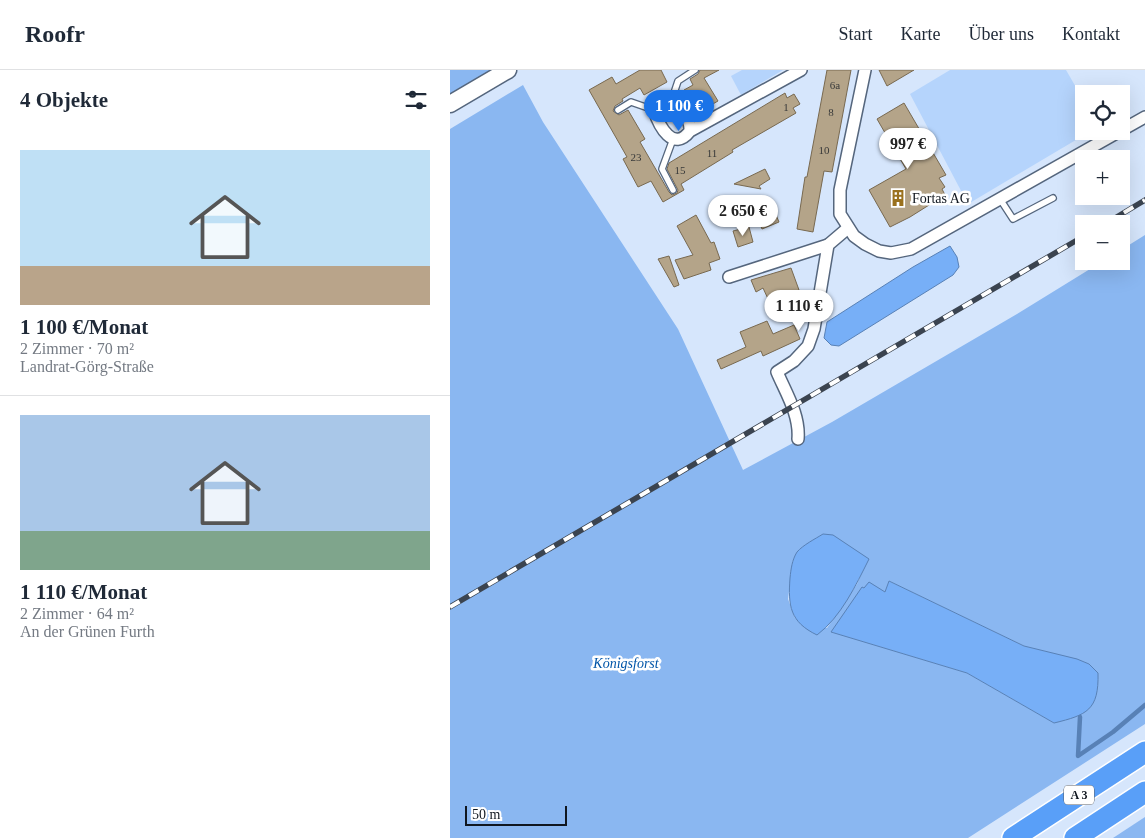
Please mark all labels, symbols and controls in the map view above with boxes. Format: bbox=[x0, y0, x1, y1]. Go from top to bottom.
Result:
text: Roofr bbox=[25, 21, 85, 47]
text: Start bbox=[839, 24, 873, 44]
text: Karte bbox=[901, 24, 941, 44]
text: Über uns bbox=[969, 24, 1034, 44]
text: Kontakt bbox=[1062, 24, 1120, 44]
house number: 6a bbox=[830, 79, 840, 91]
map controls bbox=[1075, 85, 1130, 270]
button: locate bbox=[1075, 85, 1130, 140]
icon: filters bbox=[402, 86, 430, 114]
text: 4 Objekte bbox=[20, 88, 108, 112]
pin: 1 100 € bbox=[633, 90, 725, 132]
text: 1 100 € bbox=[655, 97, 703, 114]
house number: 1 bbox=[783, 101, 789, 113]
house number: 8 bbox=[828, 106, 834, 118]
pin: 997 € bbox=[873, 128, 943, 170]
text: 997 € bbox=[890, 135, 926, 152]
house number: 10 bbox=[819, 144, 830, 156]
house number: 11 bbox=[707, 147, 717, 159]
button: + bbox=[1075, 150, 1130, 205]
house number: 23 bbox=[631, 151, 642, 163]
house number: 15 bbox=[675, 164, 686, 176]
icon: home bbox=[180, 182, 270, 272]
building icon: Fortas AG bbox=[888, 188, 908, 208]
place label: Fortas AG bbox=[912, 191, 970, 206]
pin: 2 650 € bbox=[697, 194, 789, 237]
text: 2 650 € bbox=[719, 202, 767, 219]
button: − bbox=[1075, 215, 1130, 270]
pin: 1 110 € bbox=[753, 290, 845, 332]
text: 1 110 € bbox=[775, 297, 823, 314]
text: 1 100 €/Monat bbox=[20, 315, 148, 339]
text: 2 Zimmer · 70 m² bbox=[20, 340, 134, 357]
text: Landrat-Görg-Straße bbox=[20, 358, 154, 375]
icon: home bbox=[180, 448, 270, 538]
text: 1 110 €/Monat bbox=[20, 580, 147, 604]
text: 2 Zimmer · 64 m² bbox=[20, 605, 134, 622]
text: An der Grünen Furth bbox=[20, 623, 155, 640]
park label: Königsforst bbox=[592, 656, 660, 671]
road number: A 3 bbox=[1064, 786, 1094, 804]
scale bar bbox=[465, 803, 568, 826]
text: 50 m bbox=[472, 807, 500, 822]

